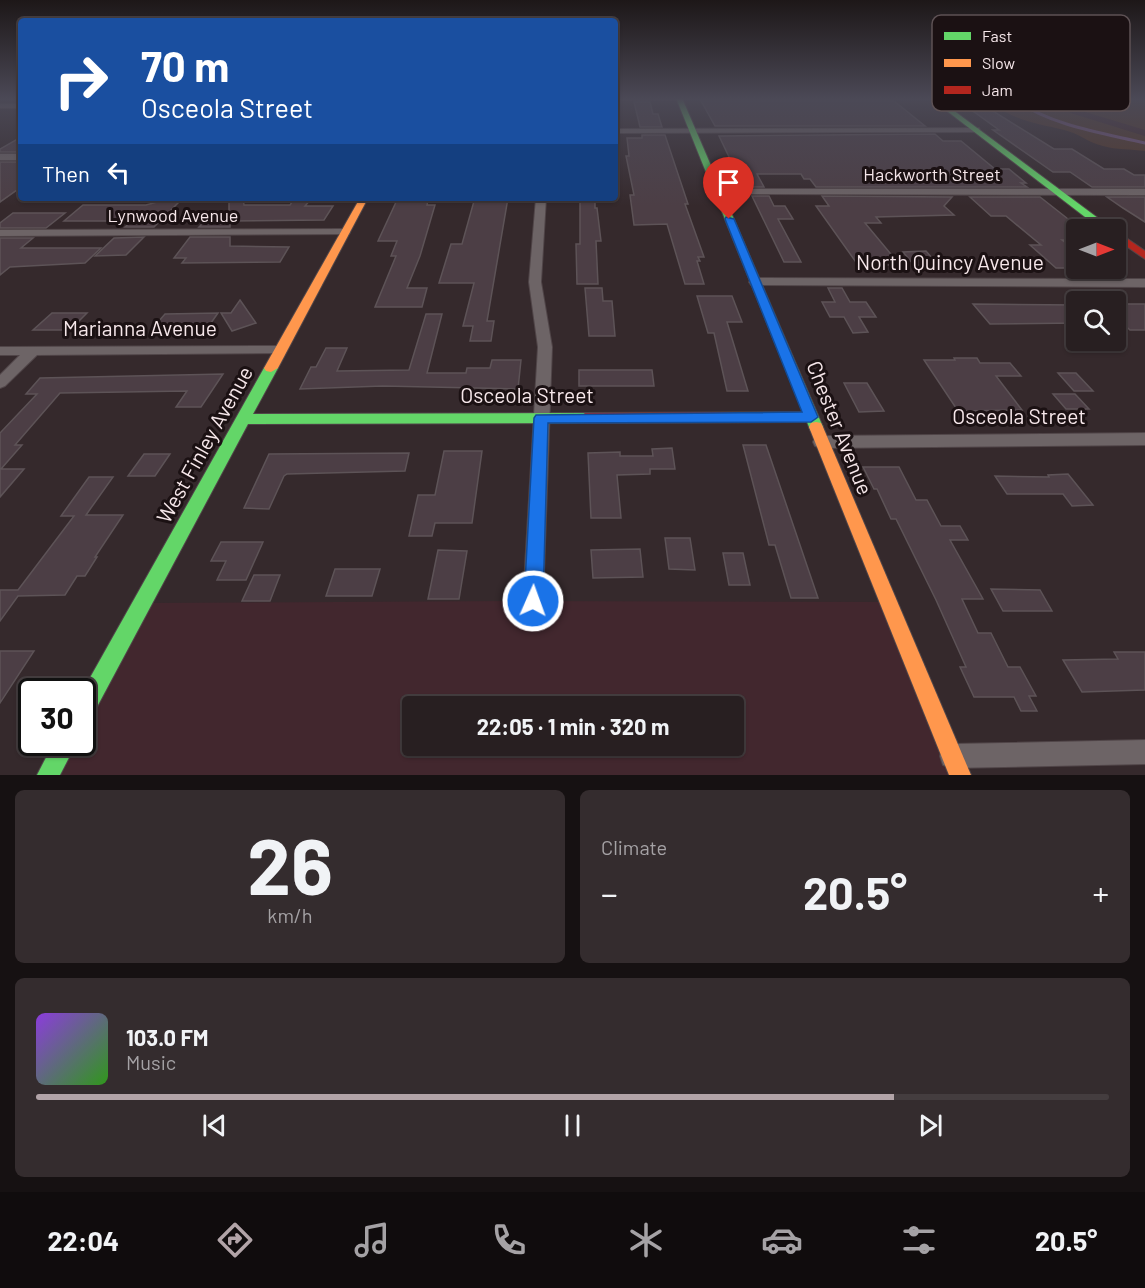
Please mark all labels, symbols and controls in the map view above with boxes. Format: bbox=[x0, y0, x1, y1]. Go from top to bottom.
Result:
legend bbox=[932, 15, 1130, 111]
text: Fast bbox=[982, 26, 1012, 45]
text: 70 m bbox=[141, 40, 229, 90]
icon: right bbox=[42, 42, 120, 120]
text: Slow bbox=[982, 53, 1015, 72]
text: Jam bbox=[982, 80, 1013, 99]
text: Osceola Street bbox=[141, 91, 313, 123]
icon: left bbox=[102, 156, 135, 189]
pin bbox=[703, 157, 754, 219]
text: Then bbox=[42, 160, 90, 186]
street label: Hackworth Street bbox=[863, 163, 1001, 185]
icon: arrive bbox=[712, 166, 745, 199]
street label: Lynwood Avenue bbox=[108, 204, 238, 226]
north arrow bbox=[1066, 219, 1126, 279]
map controls bbox=[1066, 219, 1126, 351]
street label: North Quincy Avenue bbox=[856, 249, 1044, 274]
button: search bbox=[1066, 291, 1126, 351]
street label: Marianna Avenue bbox=[63, 315, 217, 340]
street label: Chester Avenue bbox=[802, 357, 879, 498]
street label: West Finley Avenue bbox=[150, 362, 257, 527]
street label: Osceola Street bbox=[460, 382, 594, 407]
street label: Osceola Street bbox=[952, 403, 1086, 428]
position arrow bbox=[501, 569, 565, 633]
speed limit sign: 30 bbox=[18, 678, 96, 756]
text: 22:05 · 1 min · 320 m bbox=[477, 713, 669, 739]
text: 26 bbox=[247, 817, 333, 911]
text: Climate bbox=[601, 835, 667, 859]
text: 20.5° bbox=[803, 865, 907, 919]
text: − bbox=[601, 873, 618, 913]
text: + bbox=[1093, 873, 1109, 913]
text: km/h bbox=[267, 903, 313, 927]
text: 103.0 FM bbox=[126, 1024, 209, 1050]
text: Music bbox=[126, 1050, 176, 1074]
icon: previous bbox=[198, 1109, 231, 1142]
icon: pause bbox=[556, 1109, 589, 1142]
icon: next bbox=[914, 1109, 947, 1142]
icon: directions bbox=[214, 1219, 256, 1261]
icon: music bbox=[351, 1219, 393, 1261]
icon: phone bbox=[488, 1219, 530, 1261]
icon: climate bbox=[625, 1219, 667, 1261]
icon: car bbox=[761, 1219, 803, 1261]
icon: filters bbox=[898, 1219, 940, 1261]
text: 22:04 bbox=[47, 1224, 119, 1256]
text: 20.5° bbox=[1035, 1224, 1098, 1256]

